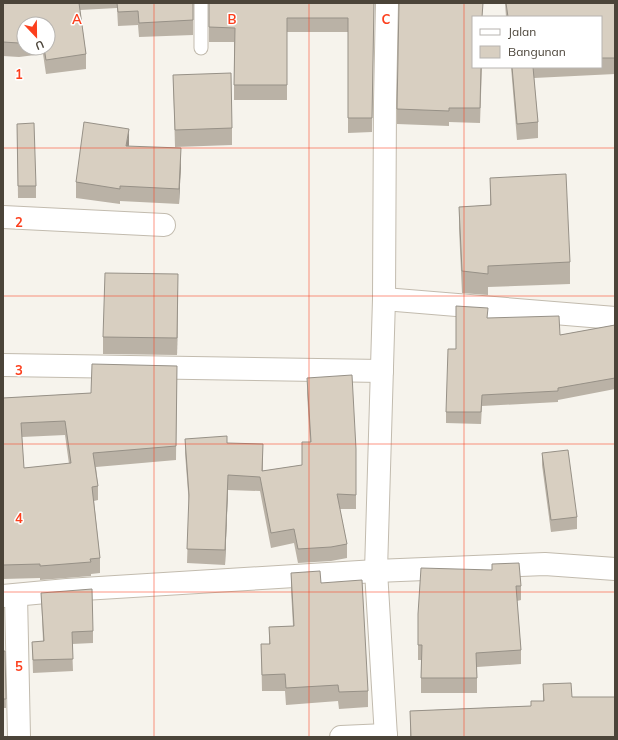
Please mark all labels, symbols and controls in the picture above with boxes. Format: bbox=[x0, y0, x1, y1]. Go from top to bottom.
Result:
text: A bbox=[72, 11, 82, 27]
text: B bbox=[228, 11, 237, 27]
text: C bbox=[382, 11, 391, 27]
north arrow bbox=[16, 16, 56, 56]
legend bbox=[472, 16, 602, 68]
text: Jalan bbox=[508, 24, 536, 39]
text: U bbox=[33, 37, 46, 53]
text: Bangunan bbox=[508, 44, 566, 59]
text: 1 bbox=[15, 66, 23, 82]
text: 2 bbox=[15, 214, 23, 230]
text: 3 bbox=[15, 362, 23, 378]
text: 4 bbox=[15, 510, 23, 526]
text: 5 bbox=[15, 658, 23, 674]

